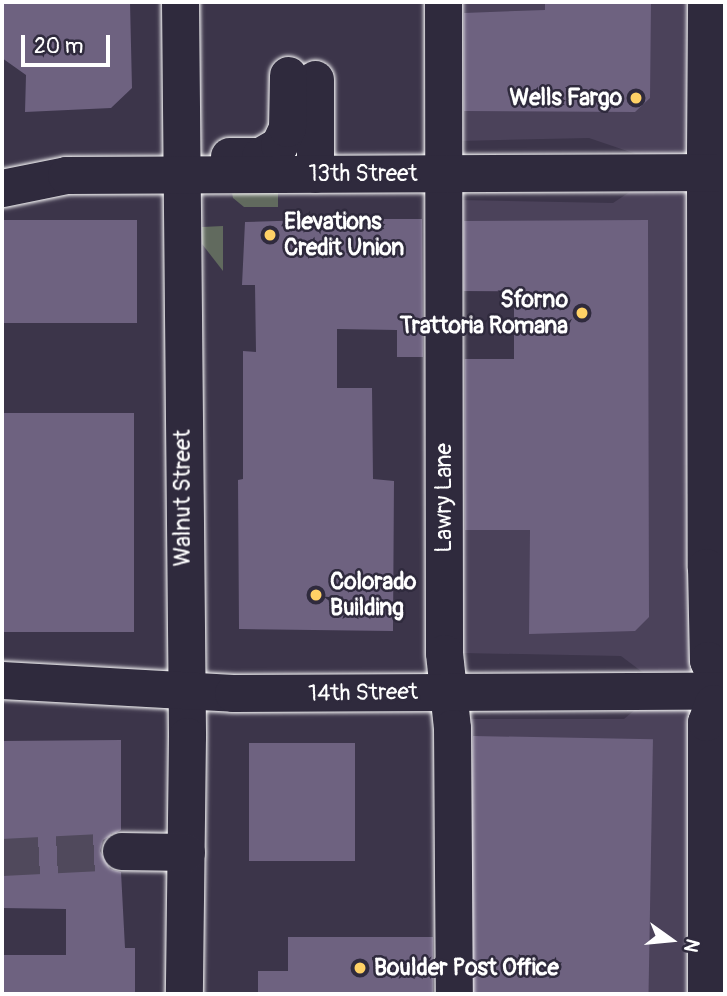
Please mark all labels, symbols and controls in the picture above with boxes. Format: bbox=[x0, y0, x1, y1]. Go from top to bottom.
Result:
scale bar bbox=[24, 21, 114, 65]
text: 20 m bbox=[34, 33, 83, 60]
place label: Wells Fargo bbox=[510, 84, 622, 112]
marker: Wells Fargo bbox=[628, 90, 644, 106]
street label: 13th Street bbox=[308, 160, 418, 188]
place label: Elevations Credit Union bbox=[284, 208, 404, 262]
marker: Elevations Credit Union bbox=[262, 227, 278, 243]
place label: Sforno Trattoria Romana bbox=[400, 286, 568, 340]
marker: Sforno Trattoria Romana bbox=[574, 305, 590, 321]
street label: Walnut Street bbox=[169, 429, 197, 567]
street label: Lawry Lane bbox=[430, 443, 458, 553]
place label: Colorado Building bbox=[330, 568, 416, 622]
marker: Colorado Building bbox=[308, 587, 324, 603]
street label: 14th Street bbox=[308, 678, 418, 708]
north arrow bbox=[636, 905, 706, 975]
text: N bbox=[678, 936, 705, 955]
place label: Boulder Post Office bbox=[374, 954, 559, 982]
marker: Boulder Post Office bbox=[352, 960, 368, 976]

